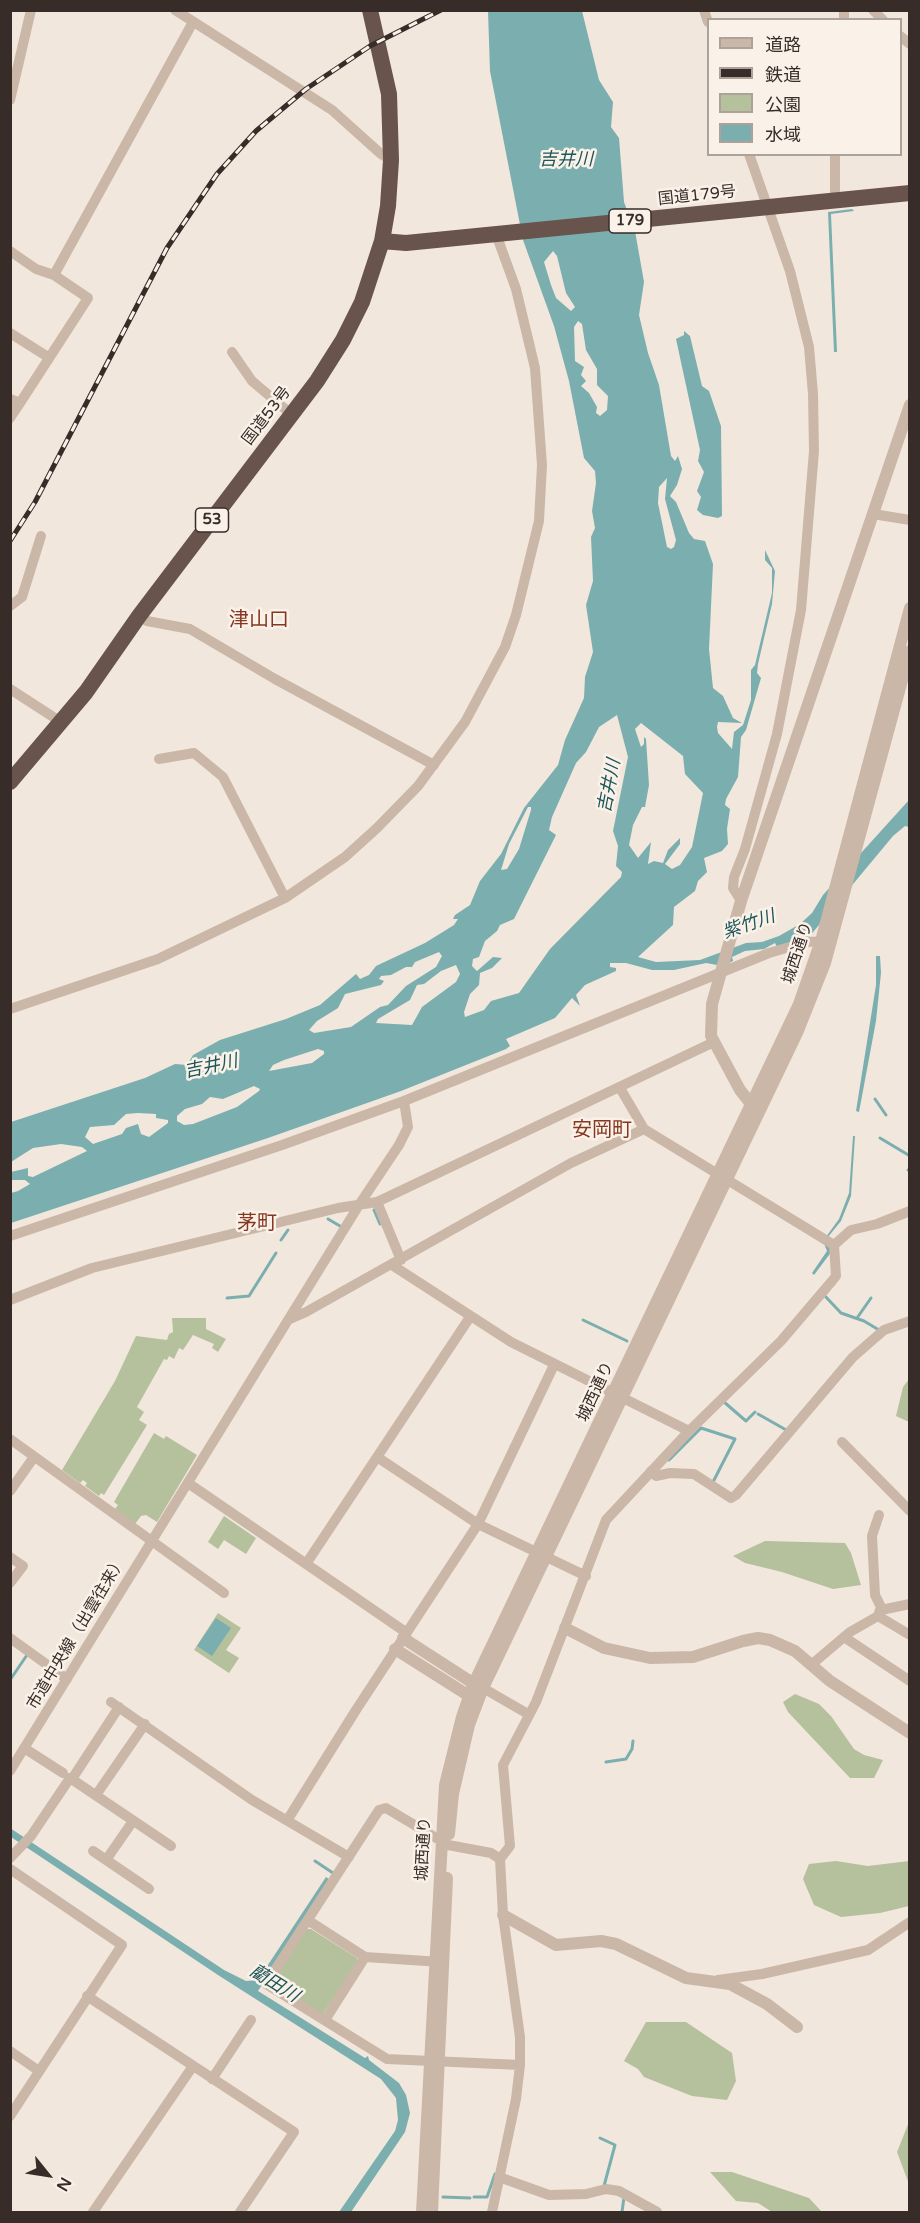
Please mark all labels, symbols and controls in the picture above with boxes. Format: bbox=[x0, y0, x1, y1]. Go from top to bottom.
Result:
legend bbox=[707, 18, 902, 156]
text: 道路 bbox=[765, 34, 801, 56]
text: 鉄道 bbox=[765, 64, 801, 86]
text: 公園 bbox=[765, 94, 801, 116]
text: 水域 bbox=[765, 124, 801, 146]
water label: 吉井川 bbox=[539, 149, 593, 171]
street label: 国道179号 bbox=[657, 182, 737, 210]
road number: 179 bbox=[609, 209, 651, 233]
street label: 国道53号 bbox=[239, 383, 295, 449]
road number: 53 bbox=[196, 508, 228, 532]
district label: 津山口 bbox=[229, 609, 289, 633]
water label: 吉井川 bbox=[594, 757, 626, 815]
water label: 紫竹川 bbox=[720, 906, 778, 944]
street label: 城西通り bbox=[779, 920, 817, 986]
water label: 吉井川 bbox=[182, 1051, 240, 1083]
district label: 安岡町 bbox=[572, 1119, 632, 1143]
district label: 茅町 bbox=[237, 1212, 277, 1236]
street label: 城西通り bbox=[574, 1359, 618, 1425]
street label: 市道中央線（出雲往来） bbox=[23, 1553, 131, 1713]
street label: 城西通り bbox=[413, 1817, 435, 1881]
water label: 藺田川 bbox=[245, 1961, 303, 2007]
north arrow bbox=[18, 2145, 78, 2205]
text: N bbox=[52, 2173, 75, 2195]

